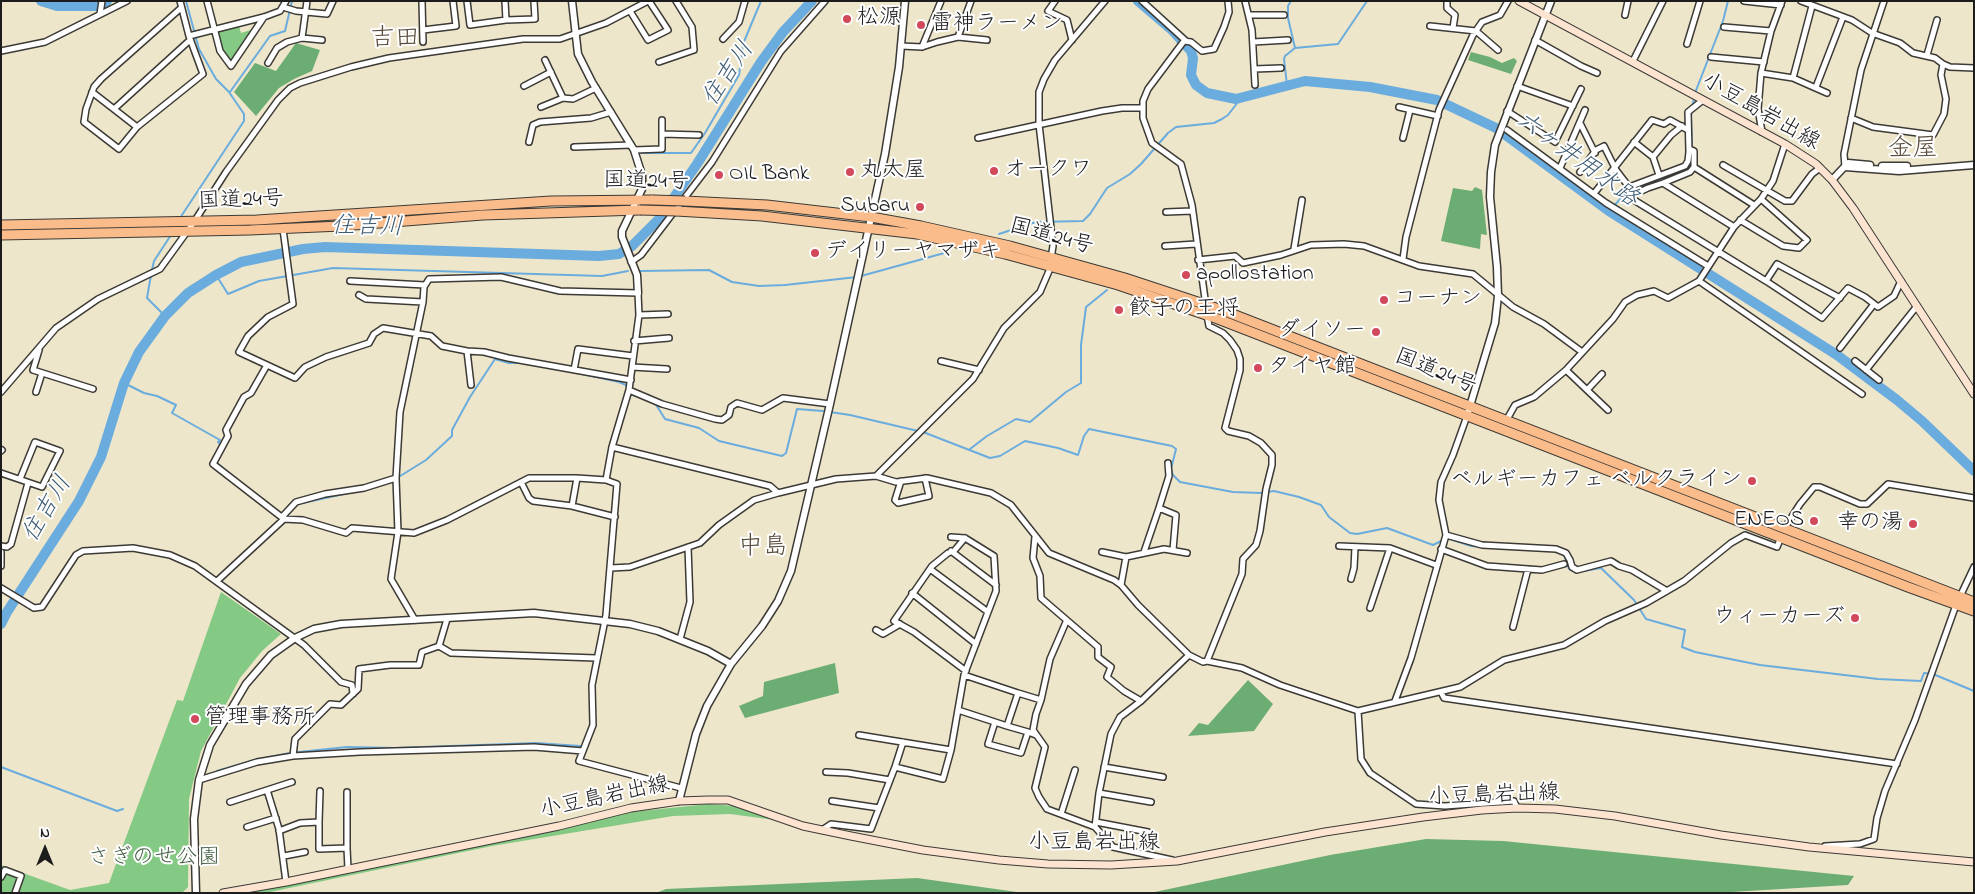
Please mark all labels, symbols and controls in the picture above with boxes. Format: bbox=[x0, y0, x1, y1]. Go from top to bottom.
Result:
place label: 松源 bbox=[857, 6, 901, 32]
place label: 雷神ラーメン bbox=[931, 12, 1063, 38]
marker: 松源 bbox=[841, 13, 853, 25]
marker: 雷神ラーメン bbox=[915, 19, 927, 31]
district label: 吉田 bbox=[370, 26, 420, 56]
water label: 住吉川 bbox=[698, 37, 762, 113]
street label: 小豆島岩出線 bbox=[1696, 69, 1824, 157]
water label: 六ヶ井用水路 bbox=[1509, 107, 1643, 215]
district label: 金屋 bbox=[1888, 136, 1938, 166]
place label: オークワ bbox=[1004, 158, 1092, 184]
place label: 丸太屋 bbox=[860, 159, 926, 185]
place label: OIL Bank bbox=[729, 162, 809, 188]
marker: オークワ bbox=[988, 165, 1000, 177]
marker: 丸太屋 bbox=[844, 166, 856, 178]
street label: 国道24号 bbox=[603, 169, 689, 197]
marker: OIL Bank bbox=[713, 169, 725, 181]
street label: 国道24号 bbox=[198, 187, 284, 217]
place label: Subaru bbox=[841, 194, 910, 220]
marker: Subaru bbox=[914, 201, 926, 213]
water label: 住吉川 bbox=[331, 214, 403, 244]
street label: 国道24号 bbox=[1006, 214, 1096, 262]
place label: デイリーヤマザキ bbox=[825, 240, 1001, 266]
marker: デイリーヤマザキ bbox=[809, 247, 821, 259]
place label: apollostation bbox=[1196, 262, 1314, 288]
marker: apollostation bbox=[1180, 269, 1192, 281]
place label: コーナン bbox=[1394, 287, 1482, 313]
marker: コーナン bbox=[1378, 294, 1390, 306]
place label: 餃子の王将 bbox=[1129, 297, 1239, 323]
marker: 餃子の王将 bbox=[1113, 304, 1125, 316]
place label: ダイソー bbox=[1278, 319, 1366, 345]
marker: ダイソー bbox=[1370, 326, 1382, 338]
street label: 国道24号 bbox=[1390, 345, 1480, 401]
place label: タイヤ館 bbox=[1268, 355, 1356, 381]
marker: タイヤ館 bbox=[1252, 362, 1264, 374]
place label: ベルギーカフェ ベルクライン bbox=[1451, 468, 1742, 494]
water label: 住吉川 bbox=[18, 472, 80, 548]
marker: ベルギーカフェ ベルクライン bbox=[1746, 475, 1758, 487]
place label: ENEOS bbox=[1734, 508, 1804, 534]
place label: 幸の湯 bbox=[1837, 511, 1903, 537]
marker: ENEOS bbox=[1808, 515, 1820, 527]
marker: 幸の湯 bbox=[1907, 518, 1919, 530]
district label: 中島 bbox=[738, 534, 788, 564]
place label: ウィーカーズ bbox=[1713, 605, 1845, 631]
marker: ウィーカーズ bbox=[1849, 612, 1861, 624]
place label: 管理事務所 bbox=[205, 706, 315, 732]
marker: 管理事務所 bbox=[189, 713, 201, 725]
street label: 小豆島岩出線 bbox=[538, 772, 672, 826]
street label: 小豆島岩出線 bbox=[1428, 782, 1560, 812]
text: N bbox=[40, 823, 50, 844]
north arrow bbox=[20, 824, 70, 874]
street label: 小豆島岩出線 bbox=[1028, 831, 1160, 857]
park label: さぎのせ公園 bbox=[88, 846, 220, 872]

